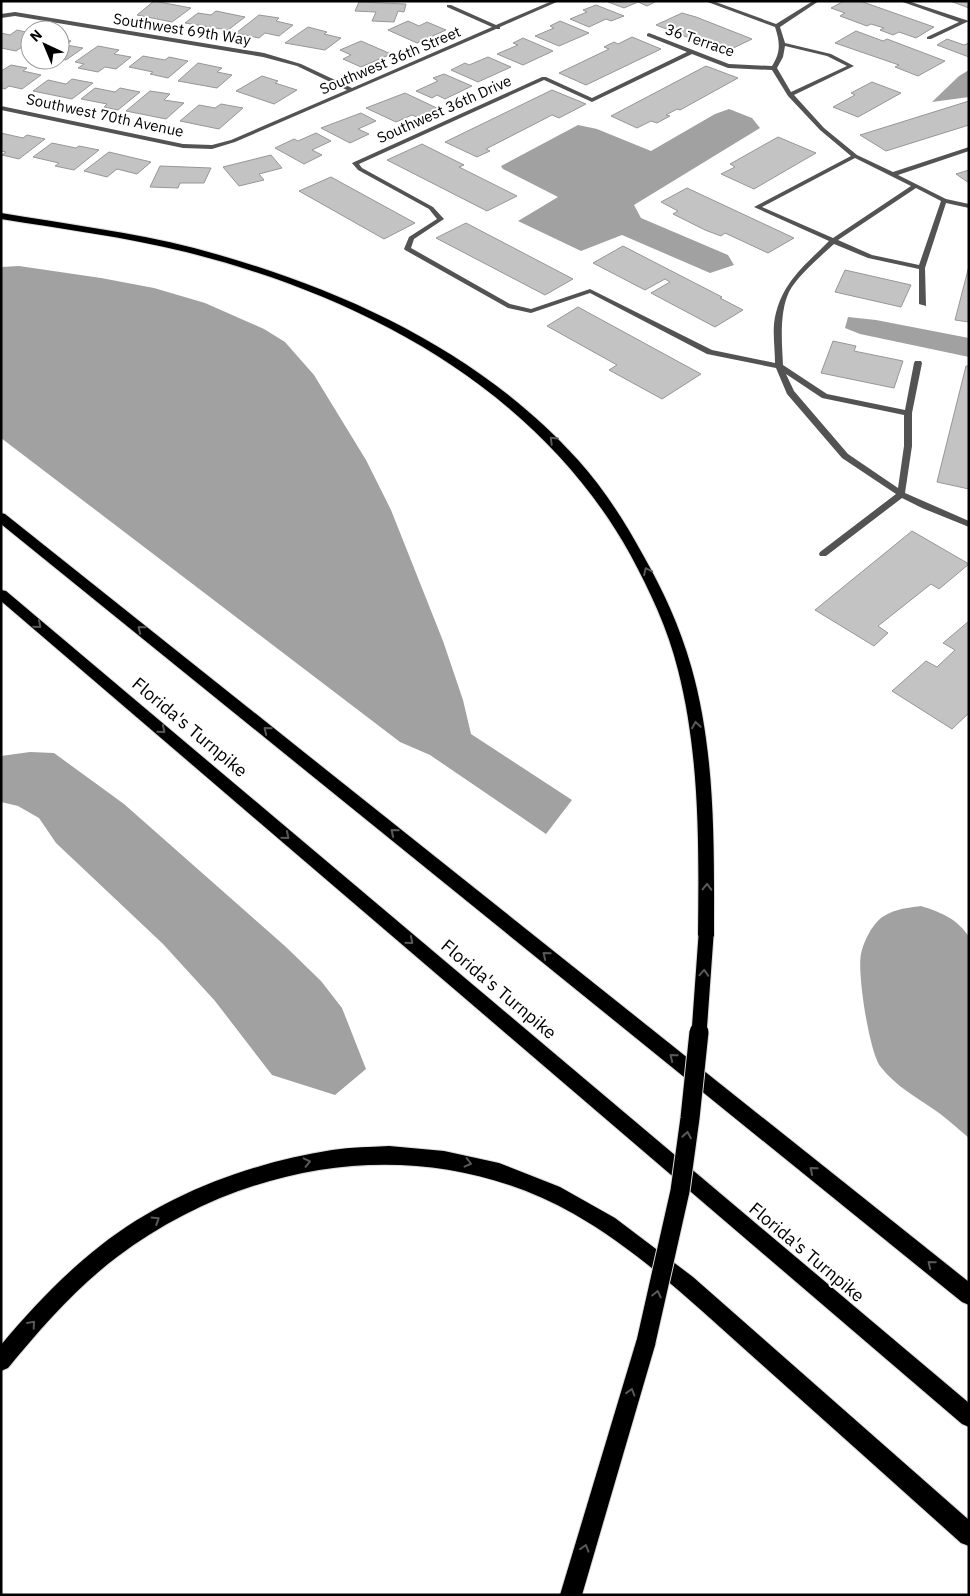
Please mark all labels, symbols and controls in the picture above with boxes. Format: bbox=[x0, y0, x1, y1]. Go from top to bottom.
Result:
street label: Southwest 69th Way bbox=[112, 9, 253, 49]
street label: 36 Terrace bbox=[663, 19, 737, 61]
north arrow bbox=[20, 20, 70, 70]
street label: Southwest 36th Street bbox=[317, 22, 463, 98]
text: N bbox=[26, 26, 46, 46]
street label: Southwest 36th Drive bbox=[374, 71, 514, 147]
street label: Southwest 70th Avenue bbox=[25, 89, 185, 141]
one-way arrow bbox=[549, 436, 558, 445]
one-way arrow bbox=[643, 567, 653, 576]
one-way arrow bbox=[33, 619, 42, 628]
one-way arrow bbox=[137, 625, 146, 634]
street label: Florida's Turnpike bbox=[128, 672, 253, 782]
one-way arrow bbox=[691, 720, 702, 728]
one-way arrow bbox=[156, 725, 165, 733]
one-way arrow bbox=[264, 728, 273, 736]
one-way arrow bbox=[280, 830, 289, 838]
one-way arrow bbox=[391, 830, 400, 838]
one-way arrow bbox=[702, 883, 712, 890]
street label: Florida's Turnpike bbox=[437, 934, 562, 1044]
one-way arrow bbox=[404, 935, 413, 944]
one-way arrow bbox=[543, 952, 552, 960]
one-way arrow bbox=[698, 969, 709, 977]
one-way arrow bbox=[670, 1054, 679, 1062]
one-way arrow bbox=[682, 1130, 692, 1139]
one-way arrow bbox=[303, 1157, 312, 1168]
one-way arrow bbox=[464, 1157, 473, 1168]
one-way arrow bbox=[810, 1167, 819, 1175]
street label: Florida's Turnpike bbox=[745, 1197, 870, 1307]
one-way arrow bbox=[151, 1217, 160, 1226]
one-way arrow bbox=[928, 1262, 937, 1270]
one-way arrow bbox=[651, 1290, 662, 1299]
one-way arrow bbox=[27, 1320, 36, 1329]
one-way arrow bbox=[625, 1389, 635, 1397]
one-way arrow bbox=[579, 1544, 589, 1553]

